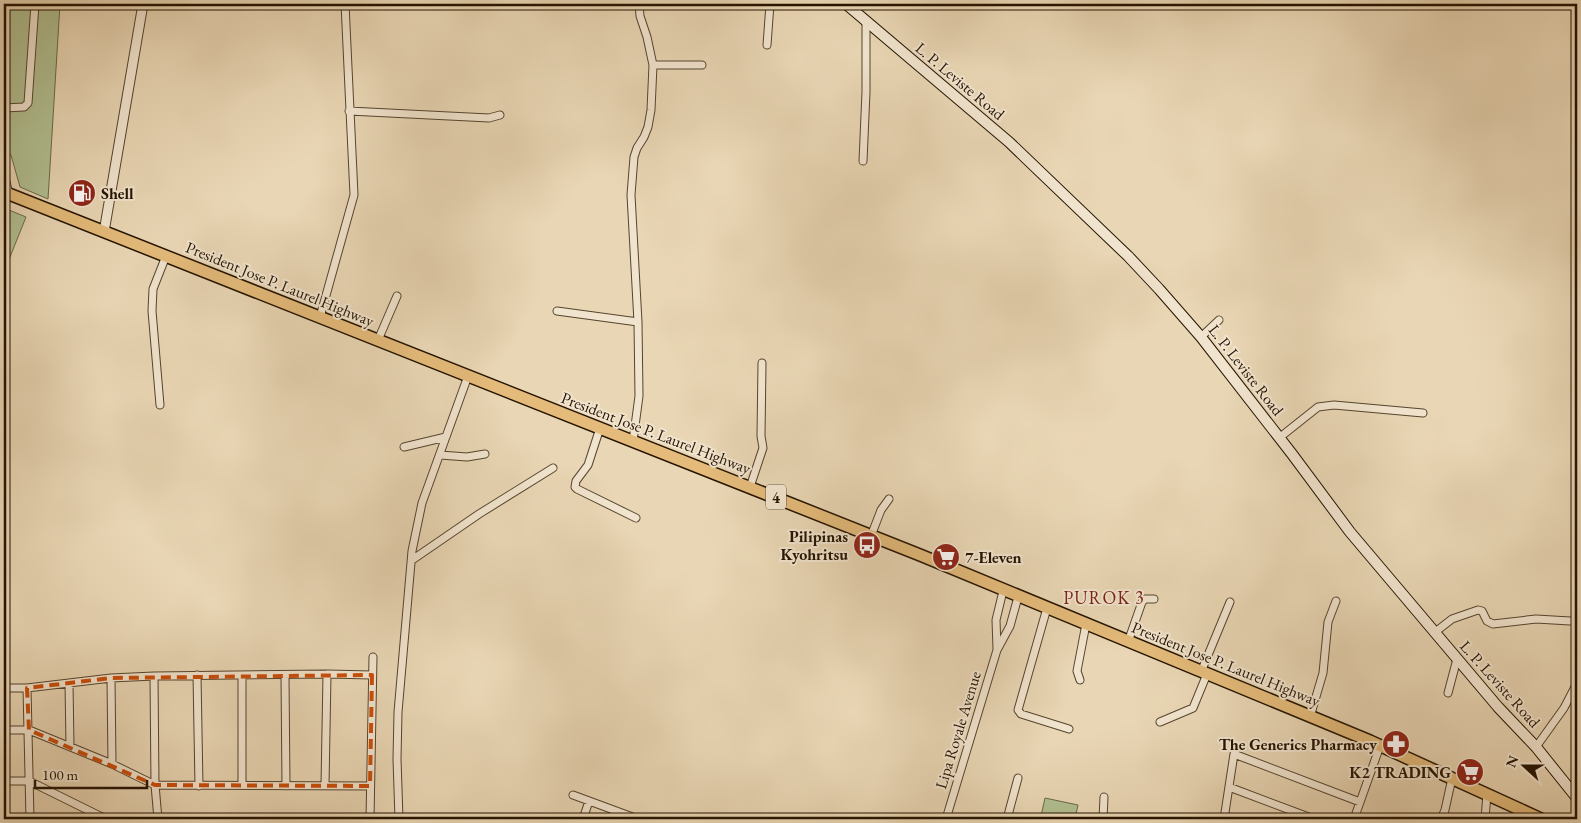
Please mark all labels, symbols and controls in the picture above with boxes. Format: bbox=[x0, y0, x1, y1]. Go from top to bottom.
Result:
street label: L. P. Leviste Road bbox=[911, 37, 1010, 125]
fuel station icon: Shell bbox=[67, 178, 97, 208]
place label: Shell bbox=[101, 183, 134, 204]
street label: President Jose P. Laurel Highway bbox=[183, 237, 378, 332]
street label: L. P. Leviste Road bbox=[1204, 320, 1289, 421]
street label: President Jose P. Laurel Highway bbox=[558, 387, 755, 479]
road number: 4 bbox=[766, 484, 786, 510]
place label: Pilipinas Kyohritsu bbox=[781, 526, 848, 565]
bus stop icon: Pilipinas Kyohritsu bbox=[852, 530, 882, 560]
supermarket icon: 7-Eleven bbox=[931, 542, 961, 572]
place label: 7-Eleven bbox=[965, 547, 1022, 568]
district label: PUROK 3 bbox=[1063, 586, 1145, 609]
street label: President Jose P. Laurel Highway bbox=[1129, 617, 1324, 712]
street label: L. P. Leviste Road bbox=[1455, 636, 1545, 733]
street label: Lipa Royale Avenue bbox=[930, 669, 986, 791]
pharmacy icon: The Generics Pharmacy bbox=[1381, 729, 1411, 759]
place label: The Generics Pharmacy bbox=[1219, 734, 1377, 755]
north arrow bbox=[1498, 740, 1548, 790]
text: N bbox=[1501, 752, 1523, 770]
supermarket icon: K2 TRADING bbox=[1455, 757, 1485, 787]
scale bar bbox=[35, 758, 148, 790]
place label: K2 TRADING bbox=[1349, 762, 1451, 783]
text: 100 m bbox=[42, 765, 79, 784]

